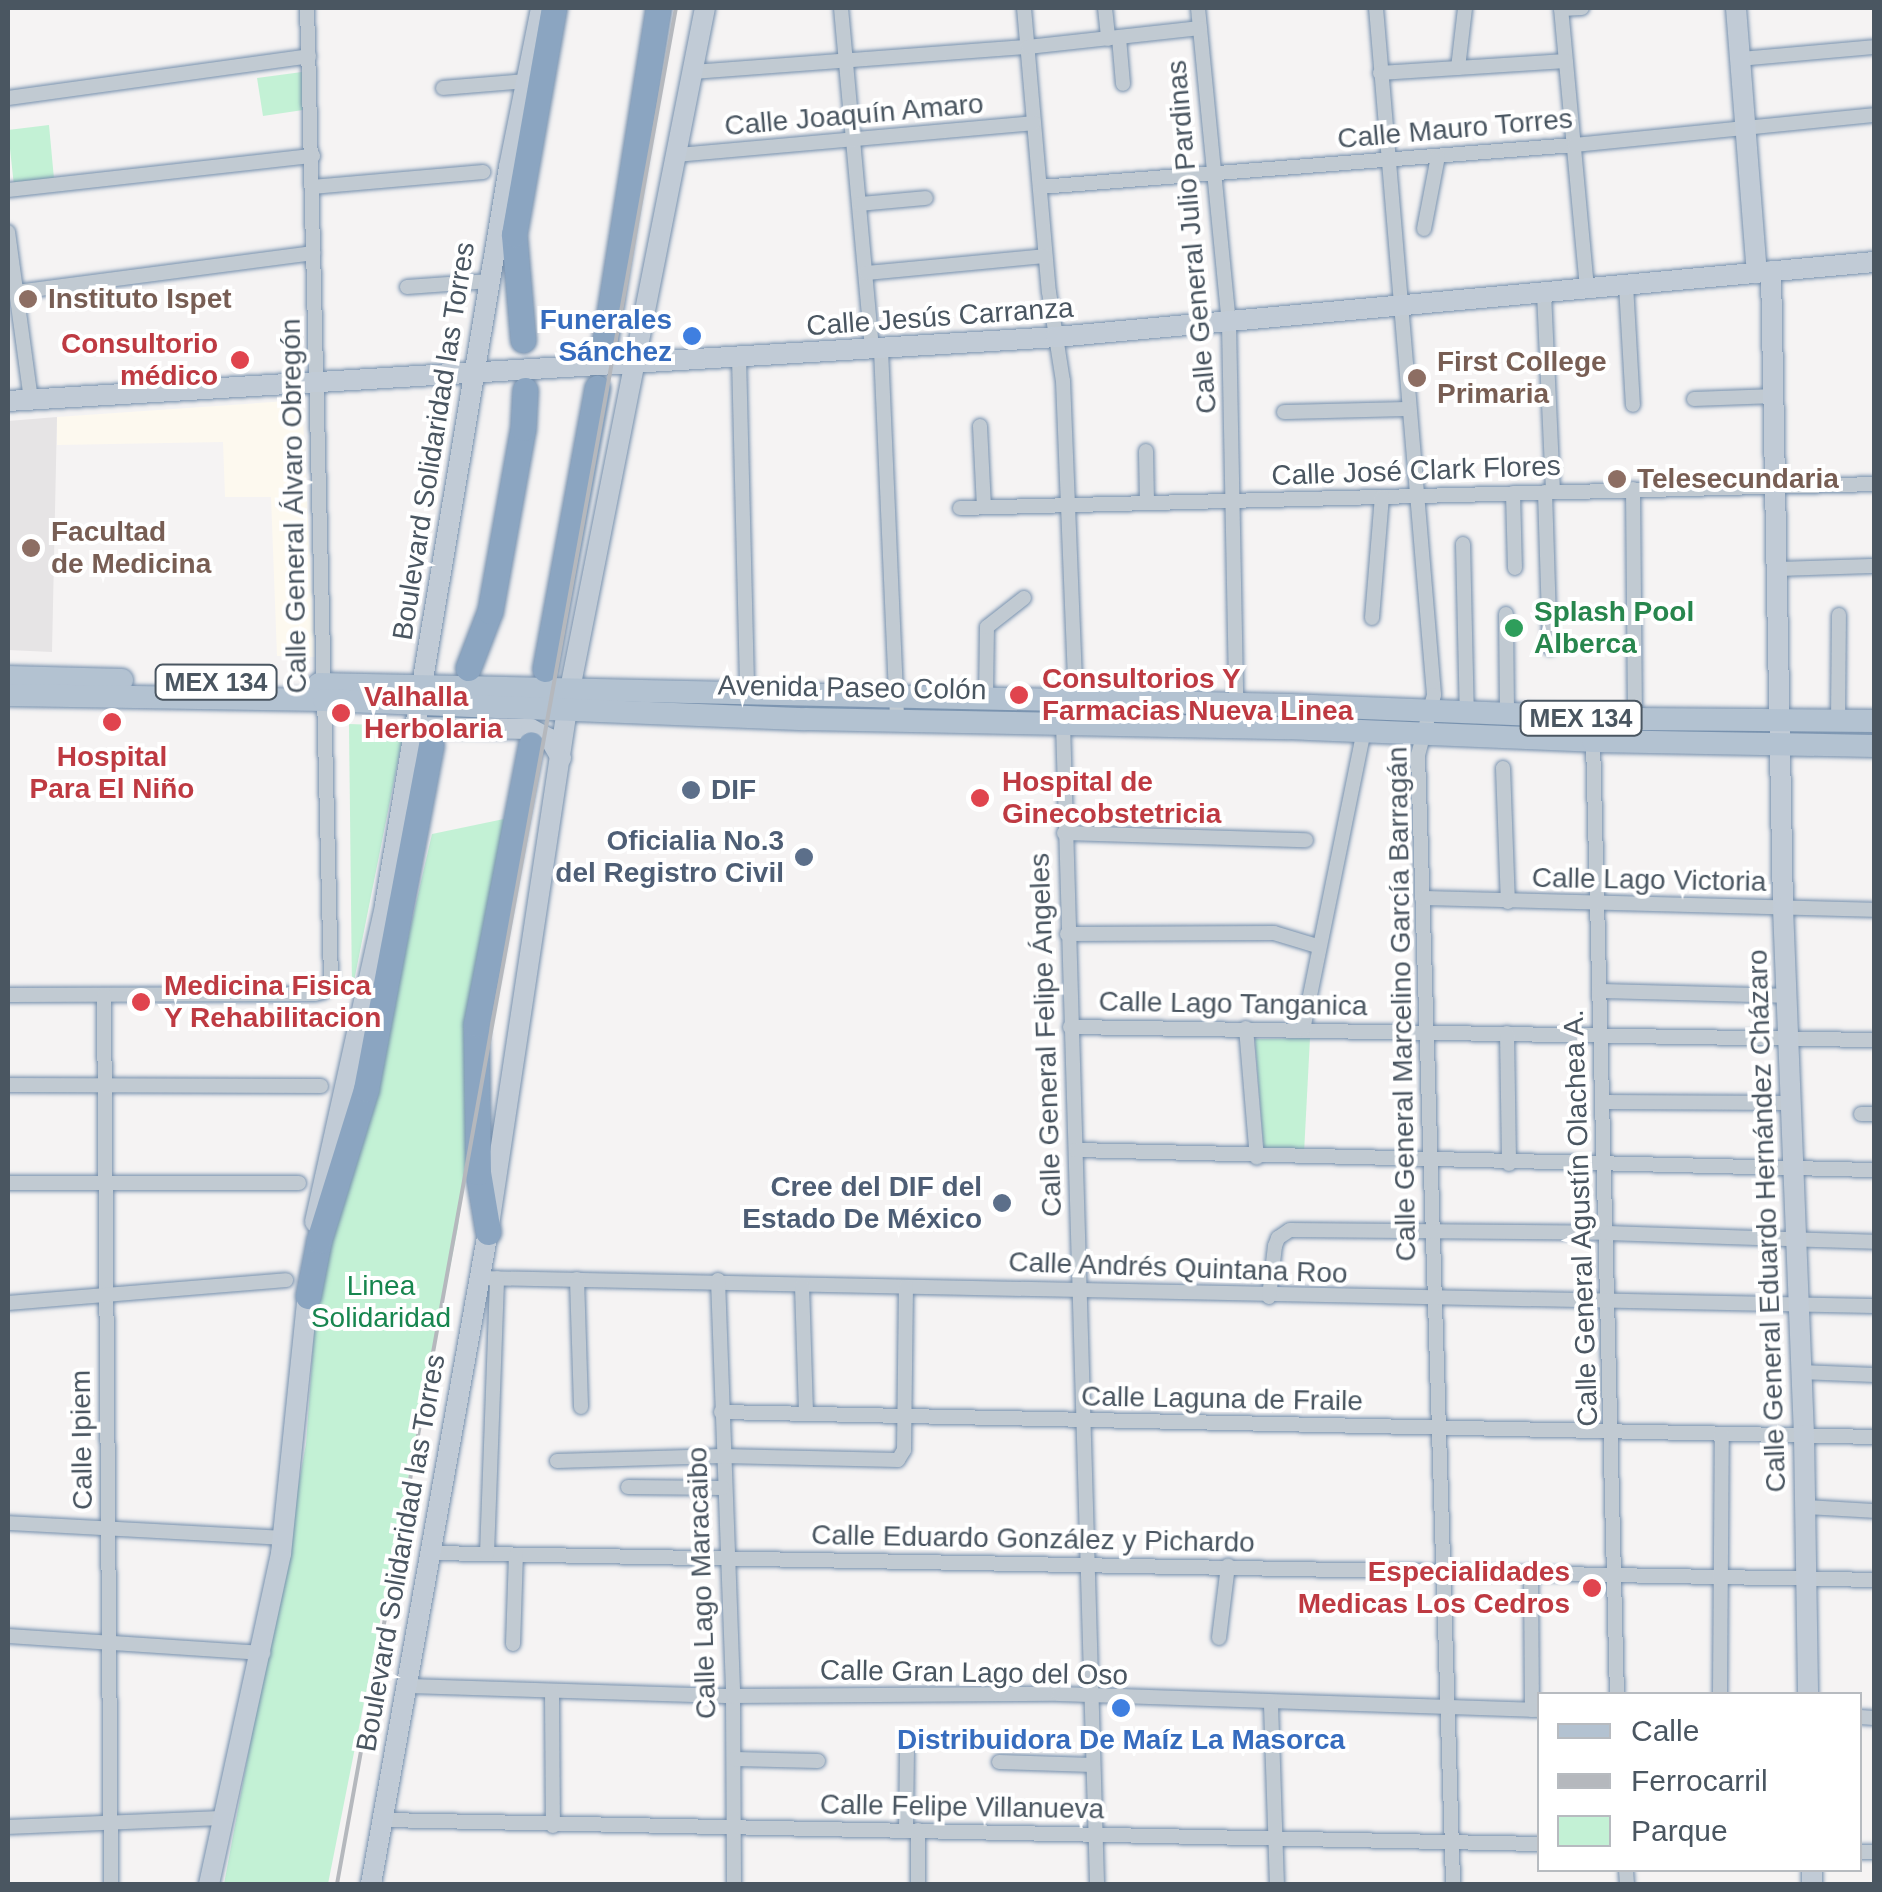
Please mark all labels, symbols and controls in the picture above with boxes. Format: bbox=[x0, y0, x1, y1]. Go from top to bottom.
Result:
street label: Calle General Julio Pardinas bbox=[1160, 59, 1224, 415]
street label: Calle Joaquín Amaro bbox=[722, 87, 986, 143]
street label: Calle Mauro Torres bbox=[1336, 102, 1574, 156]
street label: Boulevard Solidaridad las Torres bbox=[386, 239, 482, 643]
place label: Instituto Ispet bbox=[48, 282, 232, 316]
marker: Instituto Ispet bbox=[17, 288, 39, 310]
street label: Calle Jesús Carranza bbox=[805, 291, 1075, 343]
place label: Funerales Sánchez bbox=[540, 303, 672, 369]
street label: Calle General Álvaro Obregón bbox=[274, 318, 314, 694]
marker: Funerales Sánchez bbox=[681, 325, 703, 347]
place label: Consultorio médico bbox=[61, 327, 218, 393]
place label: First College Primaria bbox=[1437, 345, 1607, 411]
marker: Consultorio médico bbox=[227, 347, 253, 373]
marker: First College Primaria bbox=[1406, 367, 1428, 389]
street label: Calle José Clark Flores bbox=[1271, 449, 1561, 493]
place label: Telesecundaria bbox=[1637, 462, 1839, 496]
marker: Telesecundaria bbox=[1606, 468, 1628, 490]
place label: Facultad de Medicina bbox=[51, 515, 211, 581]
marker: Facultad de Medicina bbox=[20, 537, 42, 559]
place label: Splash Pool Alberca bbox=[1534, 595, 1694, 661]
marker: Splash Pool Alberca bbox=[1503, 617, 1525, 639]
road number: MEX 134 bbox=[154, 662, 278, 702]
place label: Consultorios Y Farmacias Nueva Linea bbox=[1042, 662, 1353, 728]
street label: Avenida Paseo Colón bbox=[717, 669, 987, 707]
place label: Valhalla Herbolaria bbox=[364, 680, 502, 746]
marker: Consultorios Y Farmacias Nueva Linea bbox=[1006, 682, 1032, 708]
road number: MEX 134 bbox=[1518, 698, 1644, 738]
marker: Valhalla Herbolaria bbox=[328, 700, 354, 726]
marker: Hospital Para El Niño bbox=[99, 709, 125, 735]
place label: Hospital Para El Niño bbox=[30, 740, 194, 806]
street label: Calle General Marcelino García Barragán bbox=[1381, 746, 1423, 1262]
place label: Hospital de Ginecobstetricia bbox=[1002, 765, 1221, 831]
place label: DIF bbox=[711, 773, 756, 807]
marker: DIF bbox=[680, 779, 702, 801]
marker: Hospital de Ginecobstetricia bbox=[967, 785, 993, 811]
place label: Oficialia No.3 del Registro Civil bbox=[555, 824, 784, 890]
marker: Oficialia No.3 del Registro Civil bbox=[793, 846, 815, 868]
street label: Calle General Felipe Ángeles bbox=[1023, 852, 1069, 1218]
street label: Calle Lago Victoria bbox=[1531, 861, 1767, 899]
street label: Calle General Eduardo Hernández Cházaro bbox=[1741, 949, 1793, 1493]
place label: Medicina Fisica Y Rehabilitacion bbox=[164, 969, 382, 1035]
street label: Calle Lago Tanganica bbox=[1098, 985, 1368, 1023]
marker: Medicina Fisica Y Rehabilitacion bbox=[128, 989, 154, 1015]
street label: Calle General Agustín Olachea A. bbox=[1557, 1007, 1605, 1429]
place label: Cree del DIF del Estado De México bbox=[742, 1170, 982, 1236]
marker: Cree del DIF del Estado De México bbox=[991, 1192, 1013, 1214]
street label: Calle Andrés Quintana Roo bbox=[1007, 1245, 1349, 1291]
park label: Linea Solidaridad bbox=[311, 1269, 451, 1335]
street label: Boulevard Solidaridad las Torres bbox=[349, 1352, 453, 1754]
street label: Calle Ipiem bbox=[64, 1370, 100, 1510]
street label: Calle Laguna de Fraile bbox=[1081, 1380, 1363, 1418]
street label: Calle Lago Maracaibo bbox=[680, 1446, 724, 1720]
street label: Calle Eduardo González y Pichardo bbox=[811, 1518, 1255, 1560]
place label: Especialidades Medicas Los Cedros bbox=[1298, 1555, 1570, 1621]
marker: Especialidades Medicas Los Cedros bbox=[1579, 1575, 1605, 1601]
street label: Calle Gran Lago del Oso bbox=[820, 1654, 1128, 1692]
legend bbox=[1537, 1692, 1862, 1872]
marker: Distribuidora De Maíz La Masorca bbox=[1110, 1697, 1132, 1719]
text: Calle bbox=[1631, 1714, 1699, 1747]
place label: Distribuidora De Maíz La Masorca bbox=[897, 1723, 1345, 1757]
text: Ferrocarril bbox=[1631, 1764, 1768, 1797]
street label: Calle Felipe Villanueva bbox=[820, 1788, 1104, 1826]
text: Parque bbox=[1631, 1814, 1728, 1847]

